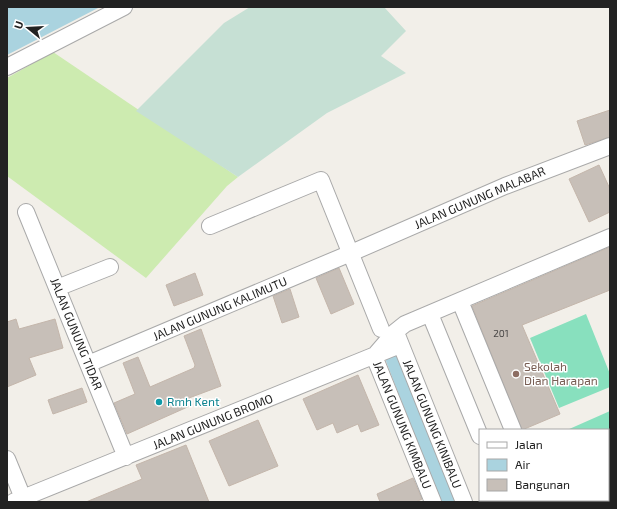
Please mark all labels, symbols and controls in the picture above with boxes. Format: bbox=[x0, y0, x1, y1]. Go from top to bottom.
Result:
north arrow bbox=[8, 8, 48, 48]
text: U bbox=[11, 19, 25, 30]
street label: JALAN GUNUNG MALABAR bbox=[412, 163, 547, 231]
street label: JALAN GUNUNG KALIMUTU bbox=[150, 273, 289, 343]
street label: JALAN GUNUNG TIDAR bbox=[48, 276, 106, 392]
house number: 201 bbox=[493, 327, 509, 339]
street label: JALAN GUNUNG KINIBALU bbox=[401, 357, 465, 490]
street label: JALAN GUNUNG KIMBALU bbox=[371, 359, 435, 491]
place label: Sekolah Dian Harapan bbox=[524, 359, 598, 387]
marker: Sekolah Dian Harapan bbox=[511, 369, 521, 379]
street label: JALAN GUNUNG BROMO bbox=[150, 391, 275, 452]
place label: Rmh Kent bbox=[167, 394, 220, 408]
marker: Rmh Kent bbox=[154, 397, 164, 407]
legend bbox=[479, 429, 609, 501]
text: Jalan bbox=[515, 437, 543, 451]
text: Air bbox=[515, 457, 530, 471]
text: Bangunan bbox=[515, 477, 570, 491]

